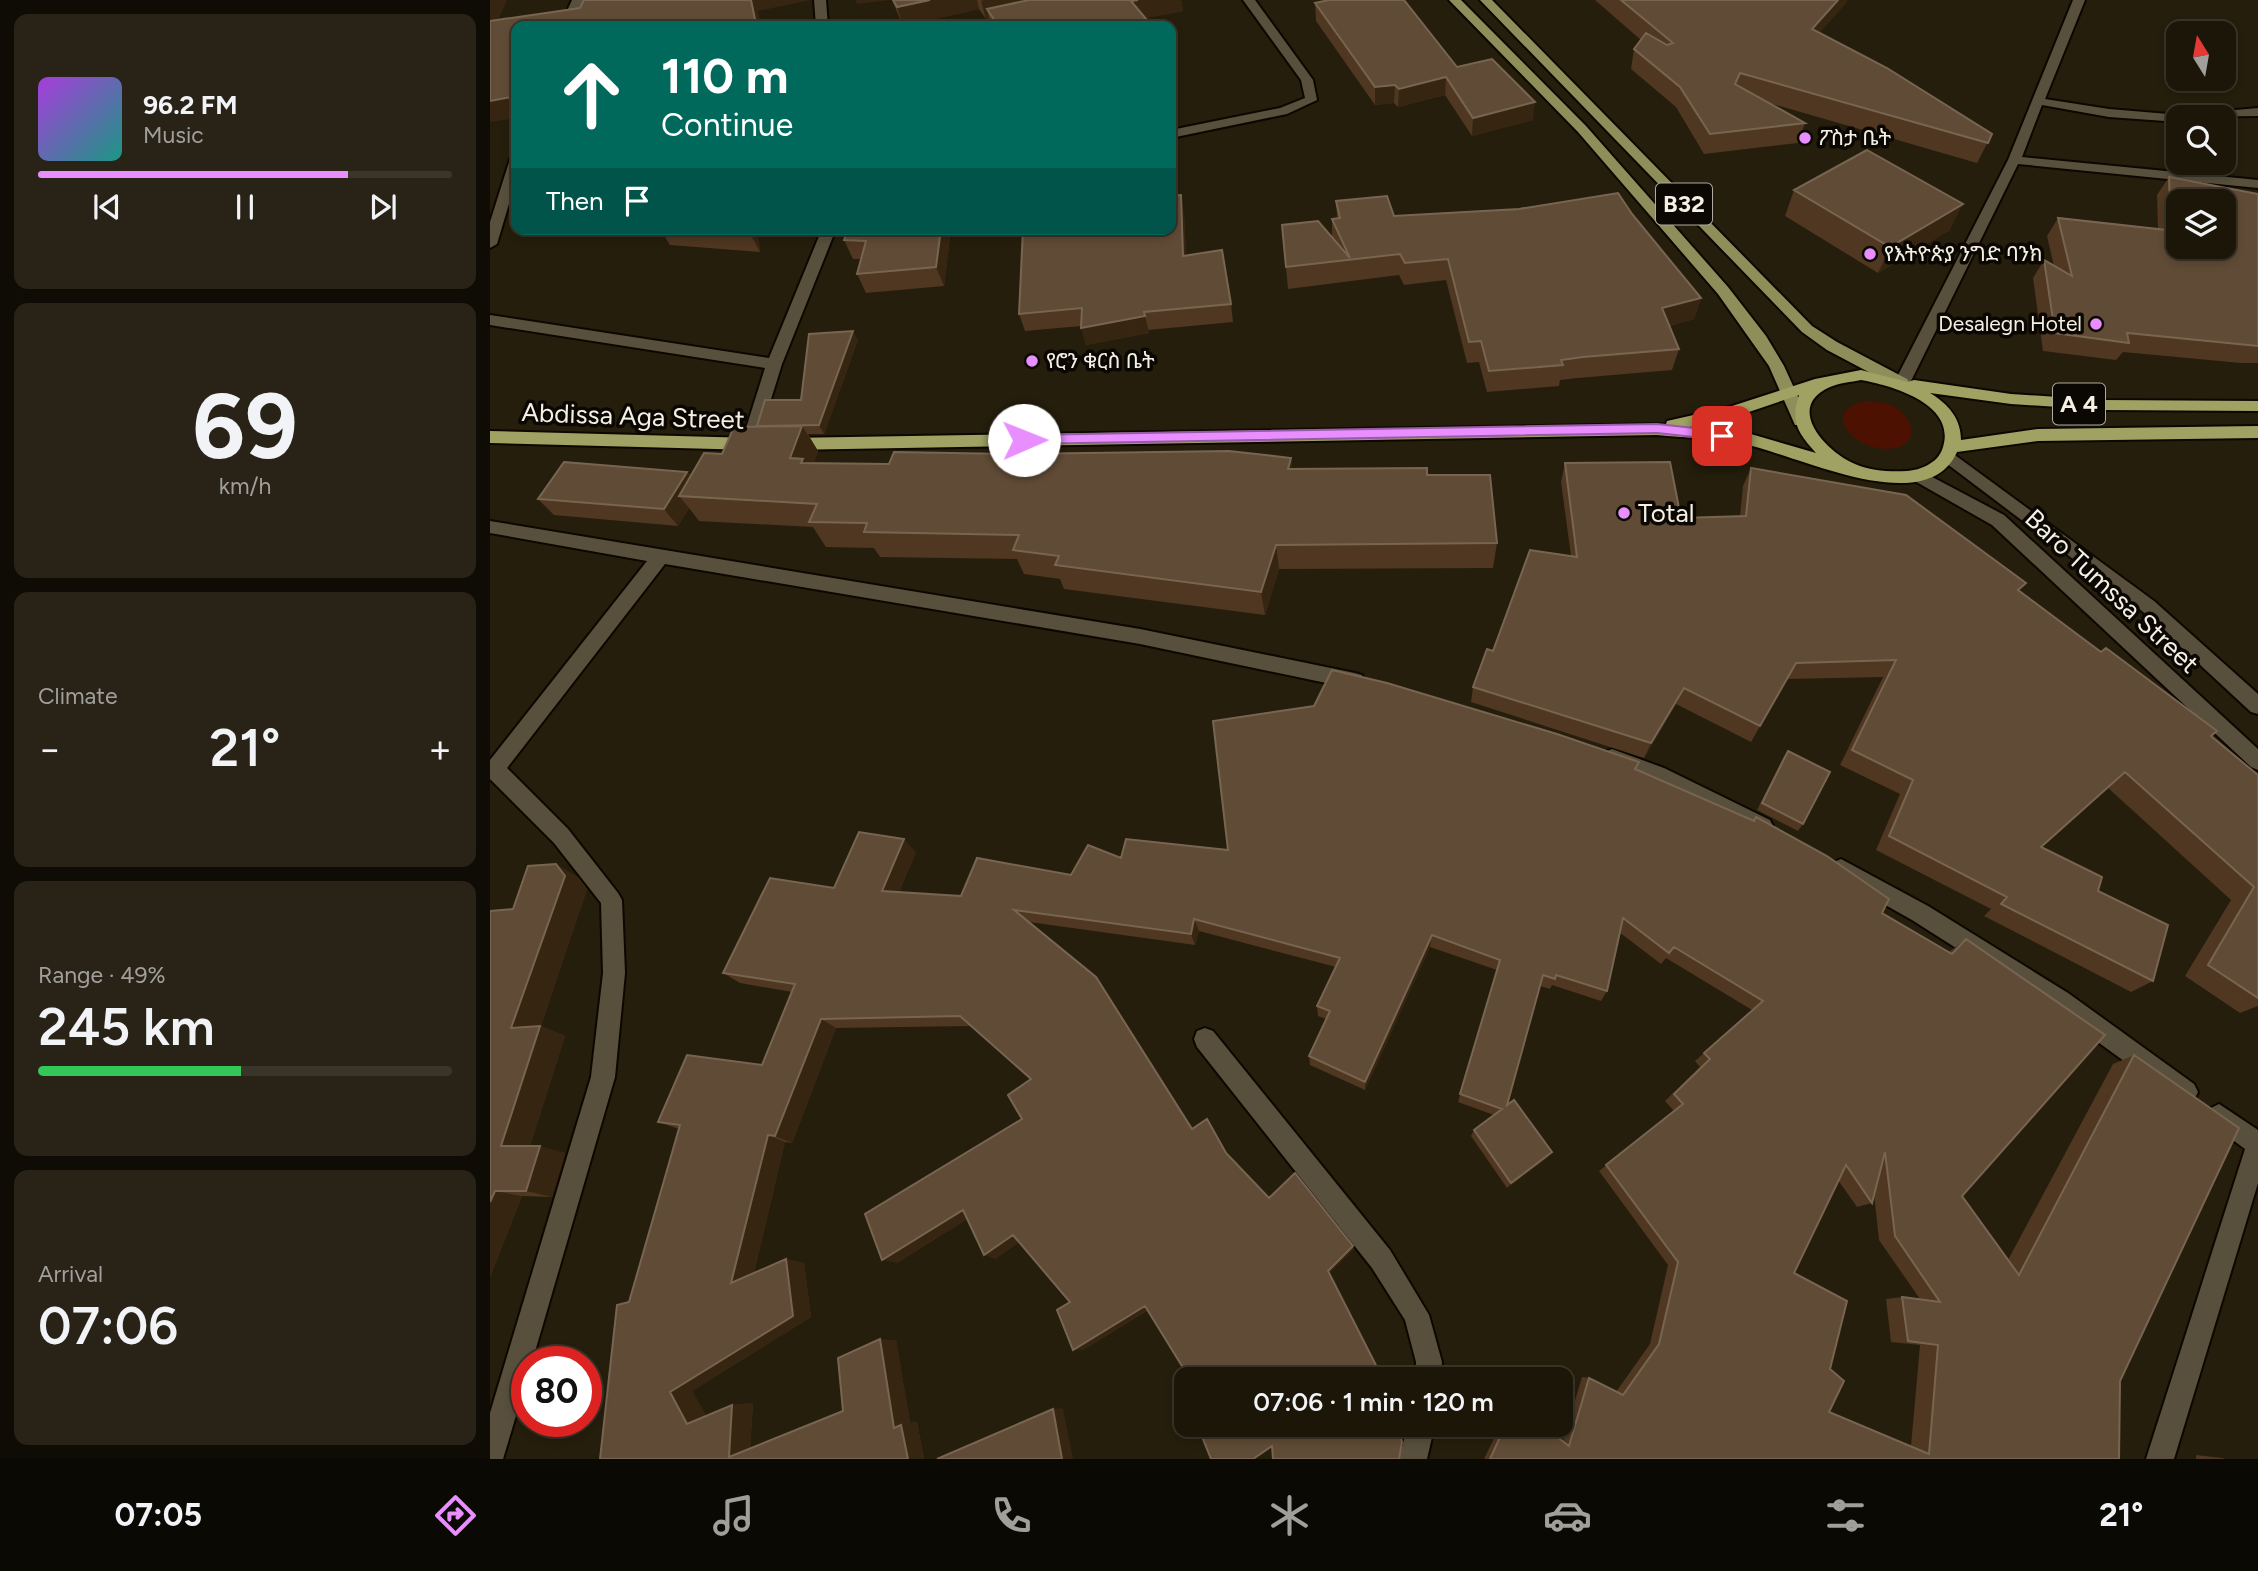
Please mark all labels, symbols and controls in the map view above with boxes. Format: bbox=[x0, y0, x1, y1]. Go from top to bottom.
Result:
north arrow bbox=[2166, 21, 2236, 91]
map controls bbox=[2166, 21, 2236, 259]
text: 110 m bbox=[661, 46, 789, 105]
icon: ahead bbox=[546, 49, 637, 140]
text: 96.2 FM bbox=[143, 89, 238, 121]
button: search bbox=[2166, 105, 2236, 175]
text: Continue bbox=[661, 106, 793, 144]
text: Music bbox=[143, 121, 204, 149]
place label: ፖስታ ቤት bbox=[1819, 125, 1891, 150]
marker: ፖስታ ቤት bbox=[1797, 130, 1813, 146]
icon: arrive bbox=[618, 182, 656, 220]
road number: B32 bbox=[1656, 184, 1712, 224]
text: Then bbox=[546, 185, 604, 217]
icon: previous bbox=[88, 188, 126, 226]
icon: pause bbox=[226, 188, 264, 226]
icon: next bbox=[364, 188, 402, 226]
button: layers bbox=[2166, 189, 2236, 259]
place label: የእትዮጵያ ንግድ ባንክ bbox=[1884, 241, 2043, 266]
marker: የእትዮጵያ ንግድ ባንክ bbox=[1862, 246, 1878, 262]
place label: Desalegn Hotel bbox=[1938, 311, 2082, 336]
marker: Desalegn Hotel bbox=[2088, 316, 2104, 332]
place label: የሮን ቁርስ ቤት bbox=[1046, 348, 1155, 373]
marker: የሮን ቁርስ ቤት bbox=[1024, 353, 1040, 369]
text: 69 bbox=[192, 372, 298, 481]
road number: A 4 bbox=[2053, 384, 2105, 424]
street label: Abdissa Aga Street bbox=[521, 396, 745, 436]
position arrow bbox=[987, 403, 1061, 477]
pin bbox=[1692, 406, 1752, 466]
icon: arrive bbox=[1703, 417, 1741, 455]
text: km/h bbox=[219, 472, 271, 500]
place label: Total bbox=[1638, 497, 1695, 529]
street label: Baro Tumssa Street bbox=[2018, 502, 2206, 680]
marker: Total bbox=[1616, 505, 1632, 521]
text: Climate bbox=[38, 682, 117, 710]
text: 21° bbox=[210, 717, 280, 779]
text: − bbox=[38, 726, 62, 772]
text: + bbox=[428, 726, 452, 772]
text: Range · 49% bbox=[38, 961, 166, 989]
text: 245 km bbox=[38, 996, 215, 1058]
text: Arrival bbox=[38, 1260, 103, 1288]
text: 07:06 bbox=[38, 1295, 178, 1357]
speed limit sign: 80 bbox=[511, 1346, 602, 1437]
text: 07:06 · 1 min · 120 m bbox=[1253, 1386, 1494, 1418]
icon: directions bbox=[431, 1491, 480, 1540]
icon: music bbox=[709, 1491, 758, 1540]
icon: phone bbox=[987, 1491, 1036, 1540]
icon: climate bbox=[1265, 1491, 1314, 1540]
icon: car bbox=[1543, 1491, 1592, 1540]
icon: filters bbox=[1821, 1491, 1870, 1540]
text: 07:05 bbox=[115, 1496, 202, 1534]
text: 21° bbox=[2099, 1496, 2143, 1534]

